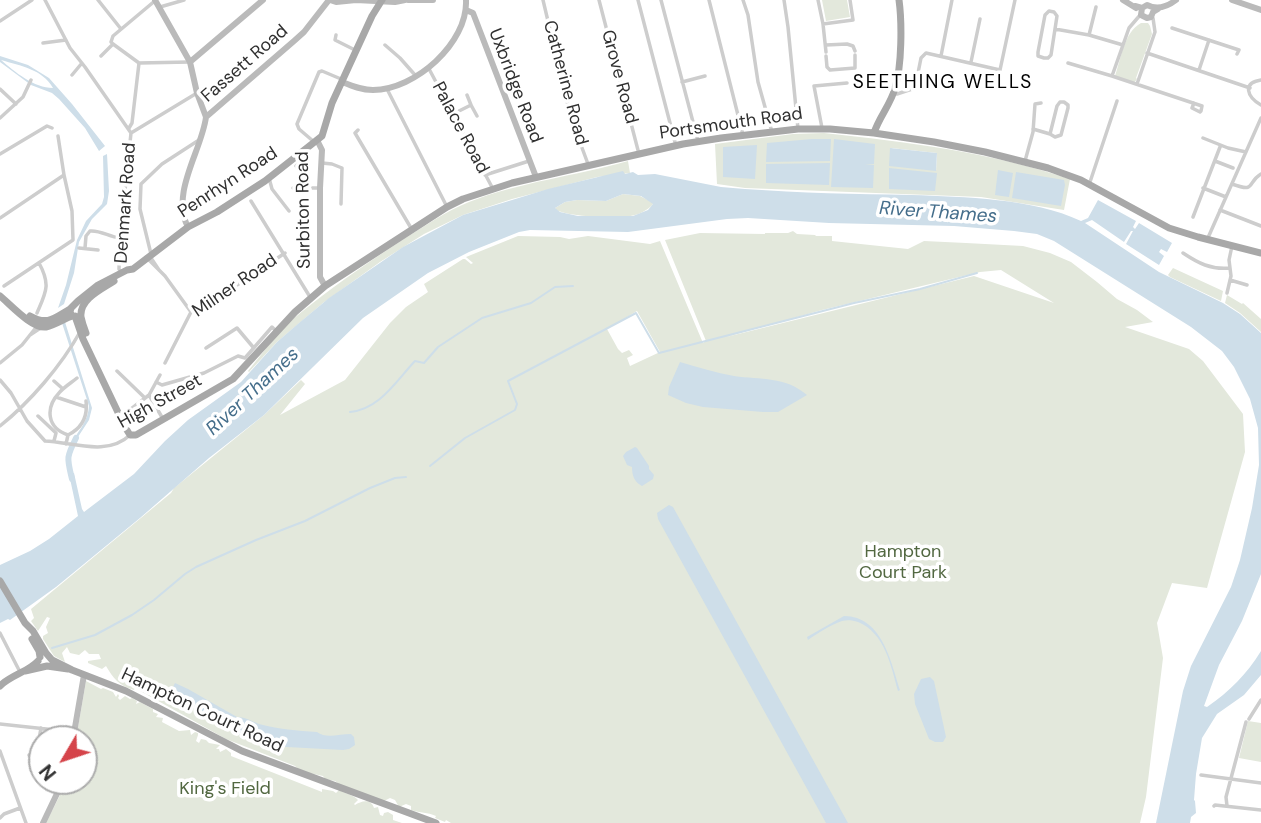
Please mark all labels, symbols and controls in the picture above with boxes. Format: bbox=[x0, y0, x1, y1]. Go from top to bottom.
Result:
street label: Catherine Road bbox=[538, 18, 592, 148]
street label: Fassett Road bbox=[197, 21, 293, 107]
street label: Uxbridge Road bbox=[483, 26, 547, 146]
street label: Grove Road bbox=[596, 28, 642, 126]
district label: SEETHING WELLS bbox=[854, 72, 1032, 94]
street label: Palace Road bbox=[427, 78, 493, 178]
street label: Portsmouth Road bbox=[658, 103, 804, 145]
street label: Denmark Road bbox=[111, 142, 141, 264]
street label: Penrhyn Road bbox=[174, 143, 282, 223]
street label: Surbiton Road bbox=[292, 151, 316, 269]
water label: River Thames bbox=[878, 198, 998, 228]
street label: Milner Road bbox=[189, 250, 281, 322]
water label: River Thames bbox=[202, 343, 304, 441]
street label: High Street bbox=[114, 370, 206, 434]
park label: Hampton Court Park bbox=[859, 541, 947, 584]
street label: Hampton Court Road bbox=[118, 664, 286, 758]
north arrow bbox=[28, 725, 98, 795]
text: N bbox=[34, 759, 62, 786]
park label: King's Field bbox=[179, 778, 271, 800]

